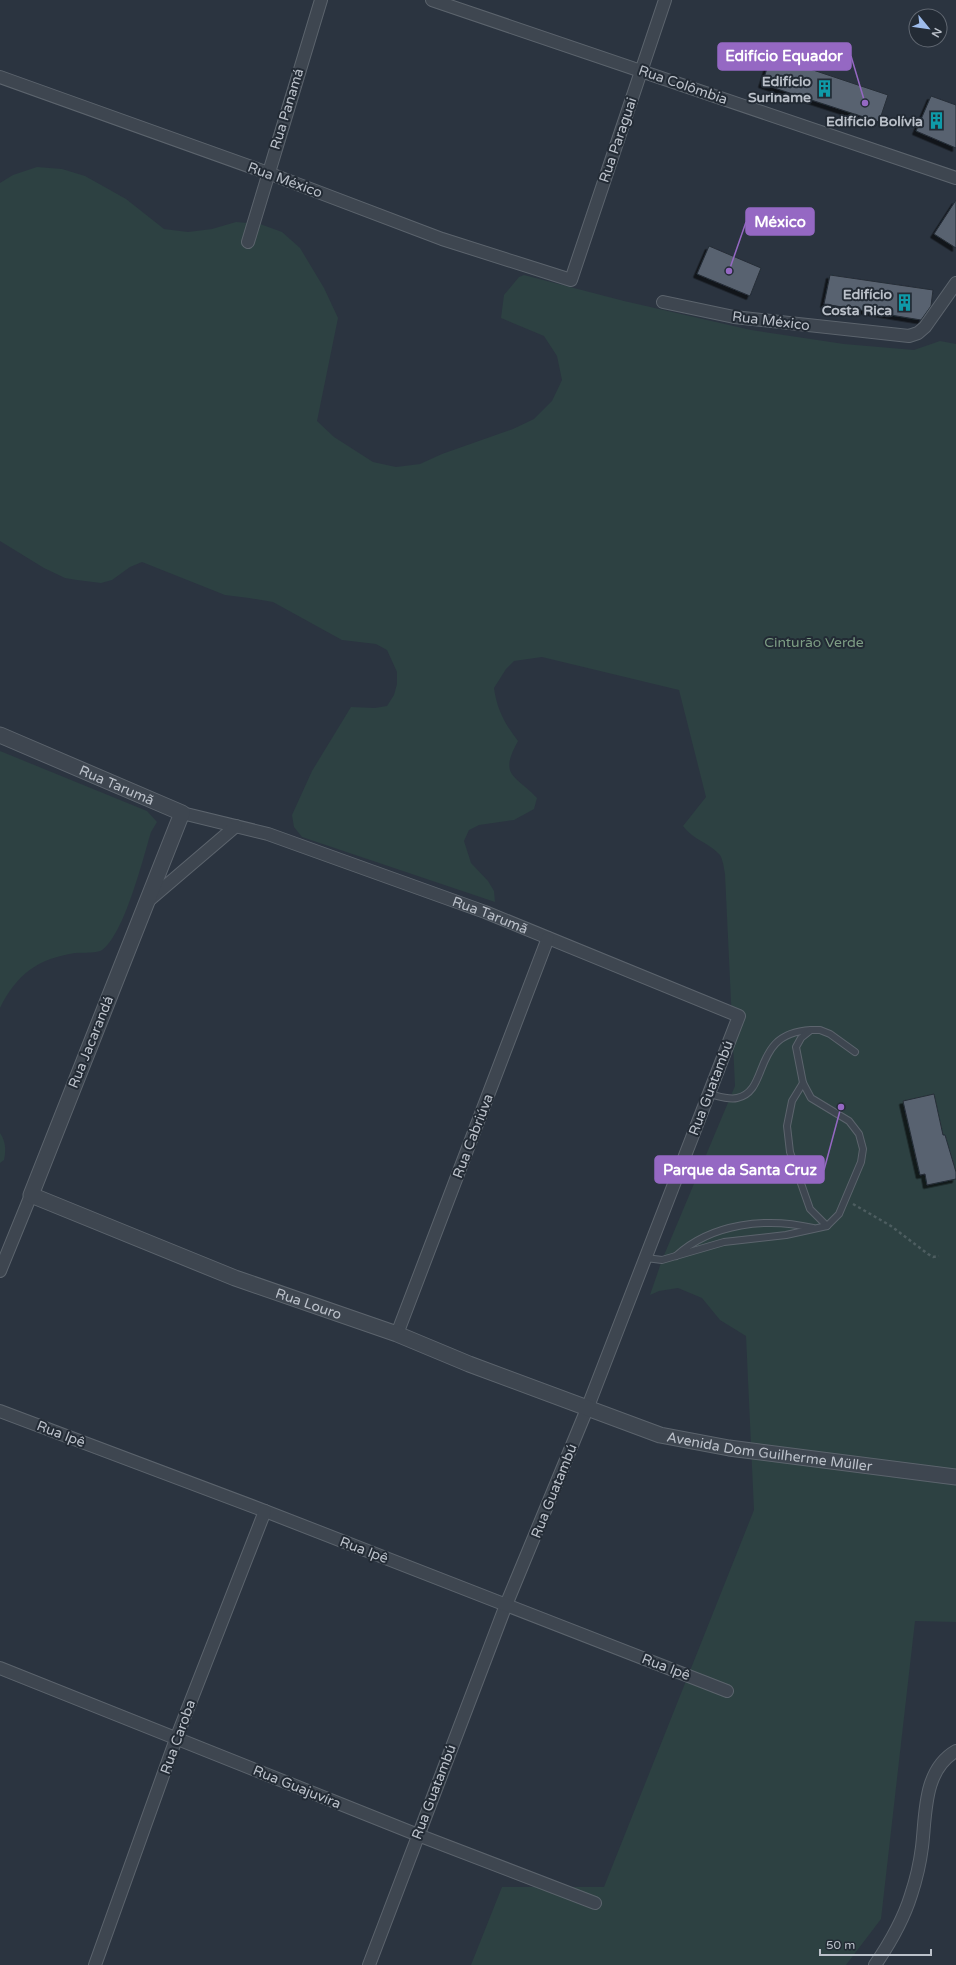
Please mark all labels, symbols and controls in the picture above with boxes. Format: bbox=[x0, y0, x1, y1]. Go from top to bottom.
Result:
north arrow bbox=[908, 8, 948, 48]
text: N bbox=[928, 26, 944, 40]
callout: Edifício Equador bbox=[718, 43, 851, 70]
text: Edifício Equador bbox=[725, 47, 843, 66]
street label: Rua Colômbia bbox=[636, 62, 730, 108]
street label: Rua Panamá bbox=[267, 66, 307, 152]
place label: Edifício Suriname bbox=[748, 73, 811, 106]
building icon: Edifício Suriname bbox=[814, 79, 834, 99]
street label: Rua Paraguai bbox=[595, 95, 641, 185]
building icon: Edifício Bolívia bbox=[926, 111, 946, 131]
place label: Edifício Bolívia bbox=[826, 113, 923, 130]
street label: Rua México bbox=[245, 159, 325, 201]
callout: México bbox=[746, 208, 814, 235]
text: México bbox=[754, 213, 806, 231]
place label: Edifício Costa Rica bbox=[822, 286, 892, 319]
building icon: Edifício Costa Rica bbox=[895, 292, 915, 312]
street label: Rua México bbox=[731, 308, 811, 334]
park label: Cinturão Verde bbox=[764, 634, 864, 651]
street label: Rua Tarumã bbox=[77, 761, 157, 809]
street label: Rua Tarumã bbox=[450, 892, 531, 937]
street label: Rua Jacarandá bbox=[65, 993, 117, 1091]
street label: Rua Guatambú bbox=[685, 1038, 737, 1138]
street label: Rua Cabriúva bbox=[449, 1091, 497, 1181]
callout: Parque da Santa Cruz bbox=[655, 1156, 824, 1183]
text: Parque da Santa Cruz bbox=[663, 1161, 817, 1180]
street label: Rua Louro bbox=[273, 1284, 344, 1323]
street label: Rua Ipê bbox=[34, 1417, 88, 1451]
street label: Avenida Dom Guilherme Müller bbox=[665, 1428, 874, 1475]
street label: Rua Guatambú bbox=[527, 1441, 581, 1541]
street label: Rua Ipê bbox=[337, 1533, 391, 1567]
street label: Rua Ipê bbox=[639, 1650, 693, 1684]
street label: Rua Caroba bbox=[157, 1697, 199, 1777]
street label: Rua Guatambú bbox=[408, 1742, 460, 1842]
street label: Rua Guajuvíra bbox=[251, 1762, 343, 1812]
scale bar bbox=[820, 1931, 931, 1957]
text: 50 m bbox=[826, 1938, 855, 1952]

